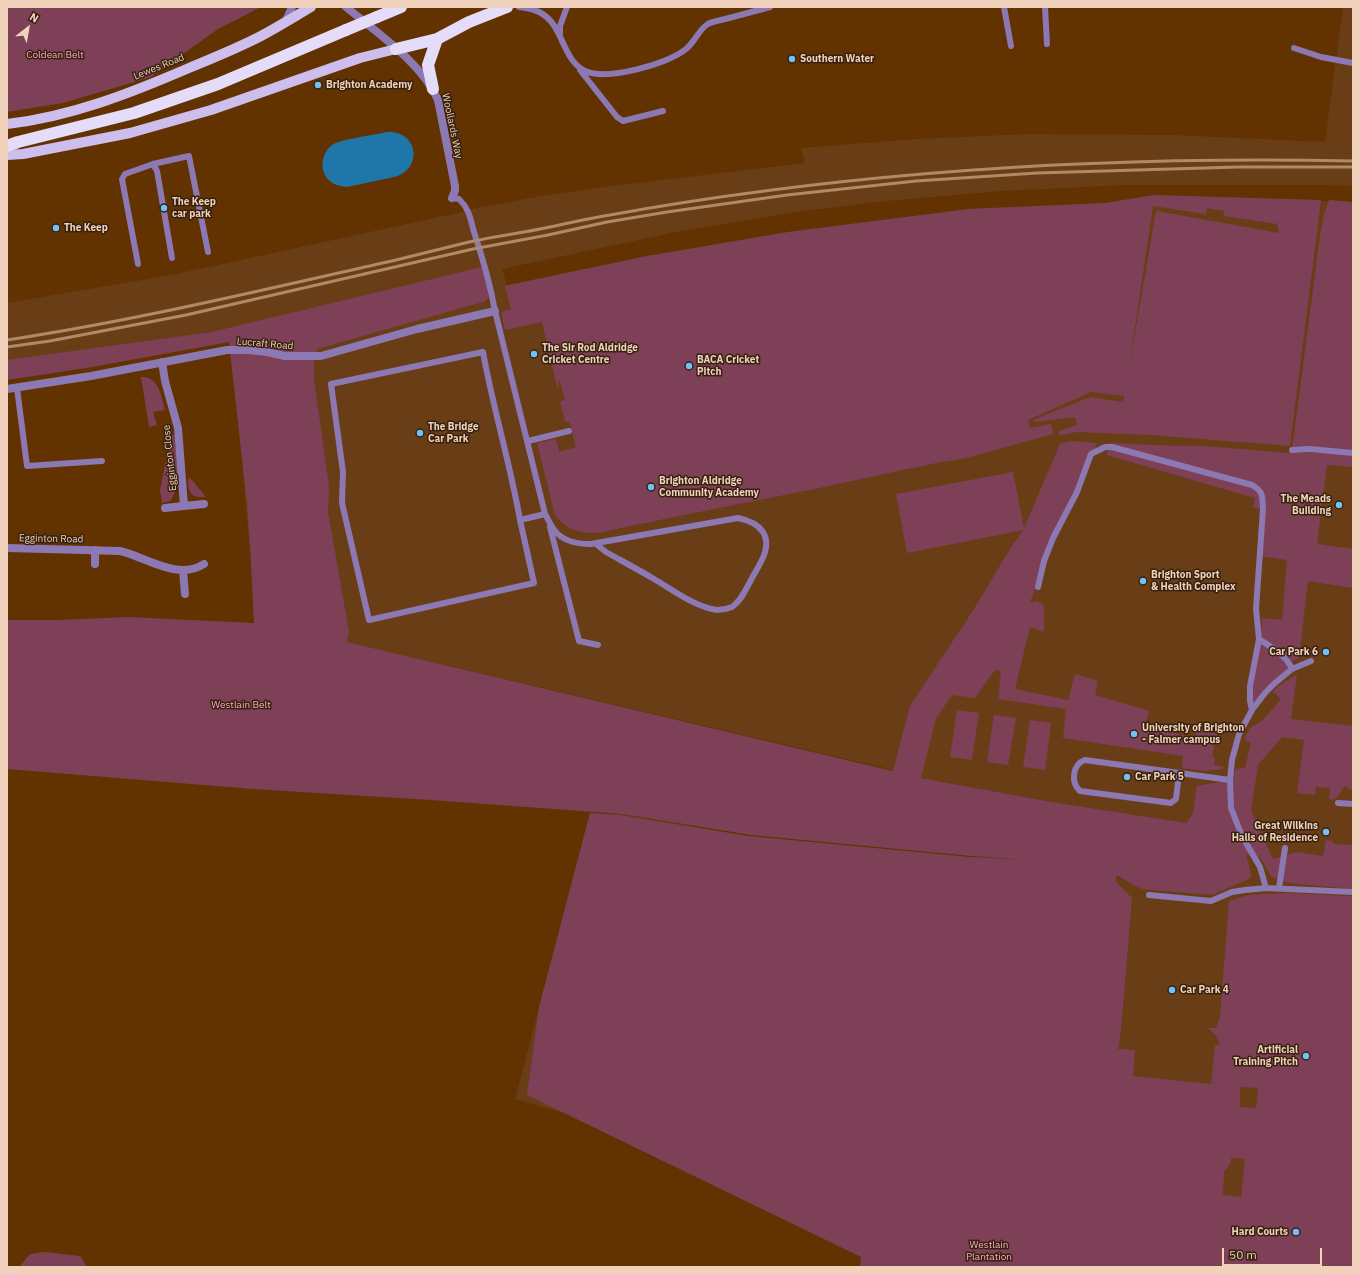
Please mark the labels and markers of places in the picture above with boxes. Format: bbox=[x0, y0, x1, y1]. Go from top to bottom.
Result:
place label: Southern Water bbox=[800, 53, 874, 65]
marker: Southern Water bbox=[787, 54, 797, 64]
place label: Brighton Academy bbox=[326, 79, 412, 91]
marker: Brighton Academy bbox=[313, 80, 323, 90]
place label: The Keep car park bbox=[172, 196, 216, 220]
marker: The Keep car park bbox=[159, 203, 169, 213]
place label: The Keep bbox=[64, 222, 108, 234]
marker: The Keep bbox=[51, 223, 61, 233]
place label: The Sir Rod Aldridge Cricket Centre bbox=[542, 342, 638, 366]
marker: The Sir Rod Aldridge Cricket Centre bbox=[529, 349, 539, 359]
place label: BACA Cricket Pitch bbox=[697, 354, 759, 378]
marker: BACA Cricket Pitch bbox=[684, 361, 694, 371]
place label: The Bridge Car Park bbox=[428, 421, 479, 444]
marker: The Bridge Car Park bbox=[415, 428, 425, 438]
place label: Brighton Aldridge Community Academy bbox=[659, 475, 759, 498]
marker: Brighton Aldridge Community Academy bbox=[646, 482, 656, 492]
place label: The Meads Building bbox=[1281, 493, 1331, 516]
marker: The Meads Building bbox=[1334, 500, 1344, 510]
place label: Brighton Sport & Health Complex bbox=[1151, 569, 1236, 592]
marker: Brighton Sport & Health Complex bbox=[1138, 576, 1148, 586]
place label: Car Park 6 bbox=[1269, 646, 1318, 658]
marker: Car Park 6 bbox=[1321, 647, 1331, 657]
place label: University of Brighton - Falmer campus bbox=[1142, 722, 1244, 746]
marker: University of Brighton - Falmer campus bbox=[1129, 729, 1139, 739]
place label: Car Park 5 bbox=[1135, 771, 1184, 783]
marker: Car Park 5 bbox=[1122, 772, 1132, 782]
place label: Great Wilkins Halls of Residence bbox=[1232, 820, 1318, 844]
marker: Great Wilkins Halls of Residence bbox=[1321, 827, 1331, 837]
place label: Car Park 4 bbox=[1180, 984, 1229, 996]
marker: Car Park 4 bbox=[1167, 985, 1177, 995]
place label: Artificial Training Pitch bbox=[1233, 1044, 1298, 1068]
marker: Artificial Training Pitch bbox=[1301, 1051, 1311, 1061]
place label: Hard Courts bbox=[1232, 1226, 1288, 1238]
marker: Hard Courts bbox=[1291, 1227, 1301, 1237]

